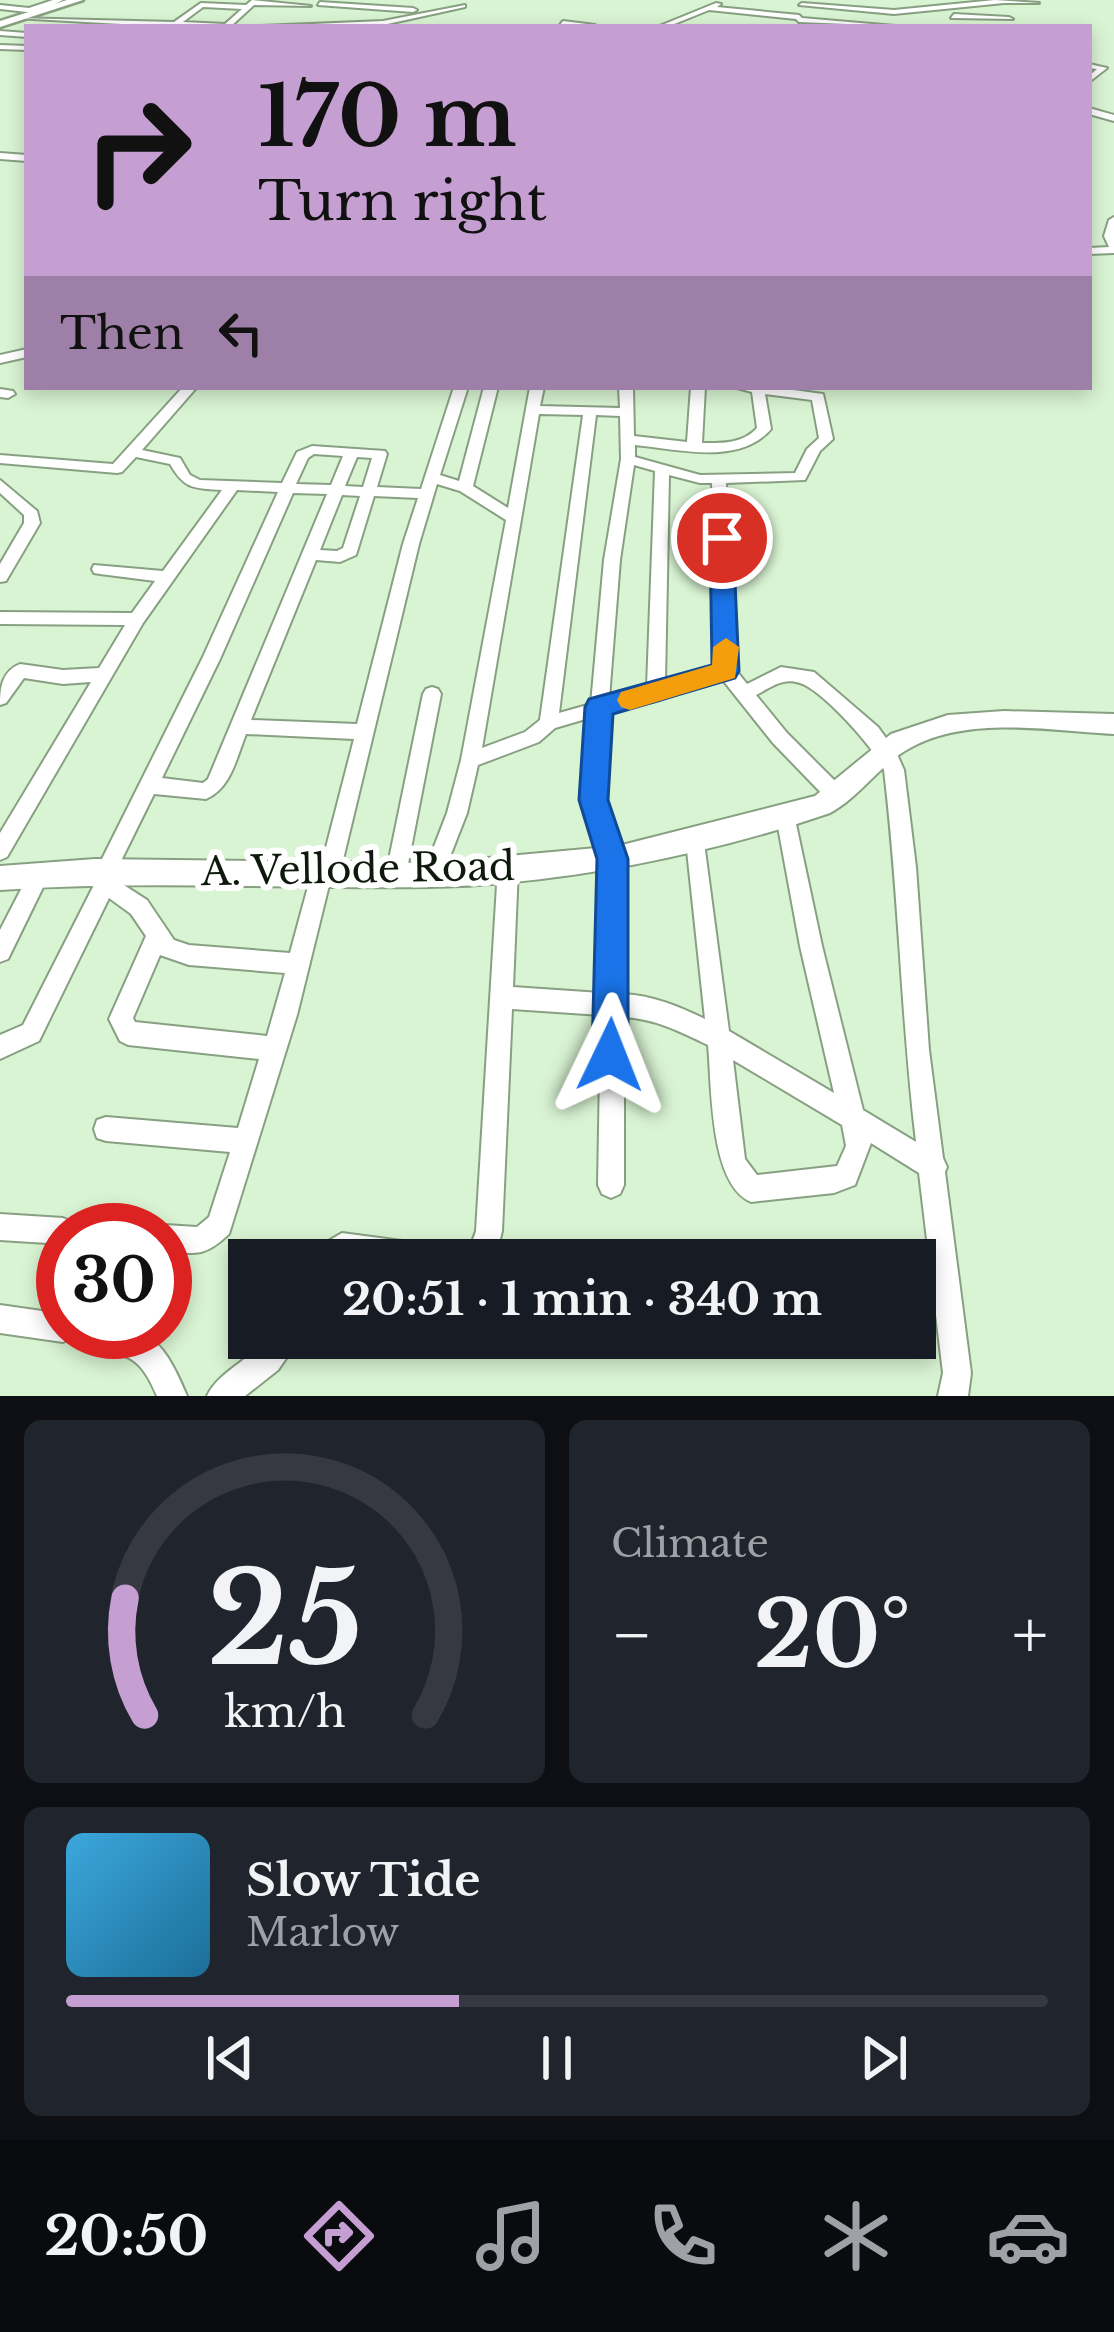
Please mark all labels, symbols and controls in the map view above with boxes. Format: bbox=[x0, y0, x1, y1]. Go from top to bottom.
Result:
text: 170 m bbox=[258, 65, 517, 169]
icon: right bbox=[60, 72, 216, 228]
text: Turn right bbox=[258, 168, 547, 235]
icon: left bbox=[208, 300, 274, 366]
text: Then bbox=[60, 305, 184, 361]
pin bbox=[671, 487, 773, 589]
icon: arrive bbox=[689, 505, 755, 571]
street label: A. Vellode Road bbox=[200, 842, 515, 896]
position arrow bbox=[547, 992, 673, 1118]
speed limit sign: 30 bbox=[36, 1203, 192, 1359]
text: 20:51 · 1 min · 340 m bbox=[342, 1271, 822, 1327]
text: Climate bbox=[611, 1519, 769, 1568]
text: 25 bbox=[207, 1543, 362, 1698]
text: 20° bbox=[754, 1580, 911, 1691]
text: − bbox=[611, 1594, 653, 1676]
text: + bbox=[1012, 1594, 1048, 1676]
text: km/h bbox=[224, 1684, 345, 1738]
text: Slow Tide bbox=[246, 1852, 481, 1908]
text: Marlow bbox=[246, 1908, 399, 1957]
icon: previous bbox=[197, 2025, 263, 2091]
icon: pause bbox=[524, 2025, 590, 2091]
icon: next bbox=[851, 2025, 917, 2091]
icon: directions bbox=[297, 2194, 381, 2278]
icon: music bbox=[469, 2194, 553, 2278]
icon: phone bbox=[641, 2194, 725, 2278]
icon: climate bbox=[814, 2194, 898, 2278]
icon: car bbox=[986, 2194, 1070, 2278]
text: 20:50 bbox=[44, 2203, 208, 2270]

